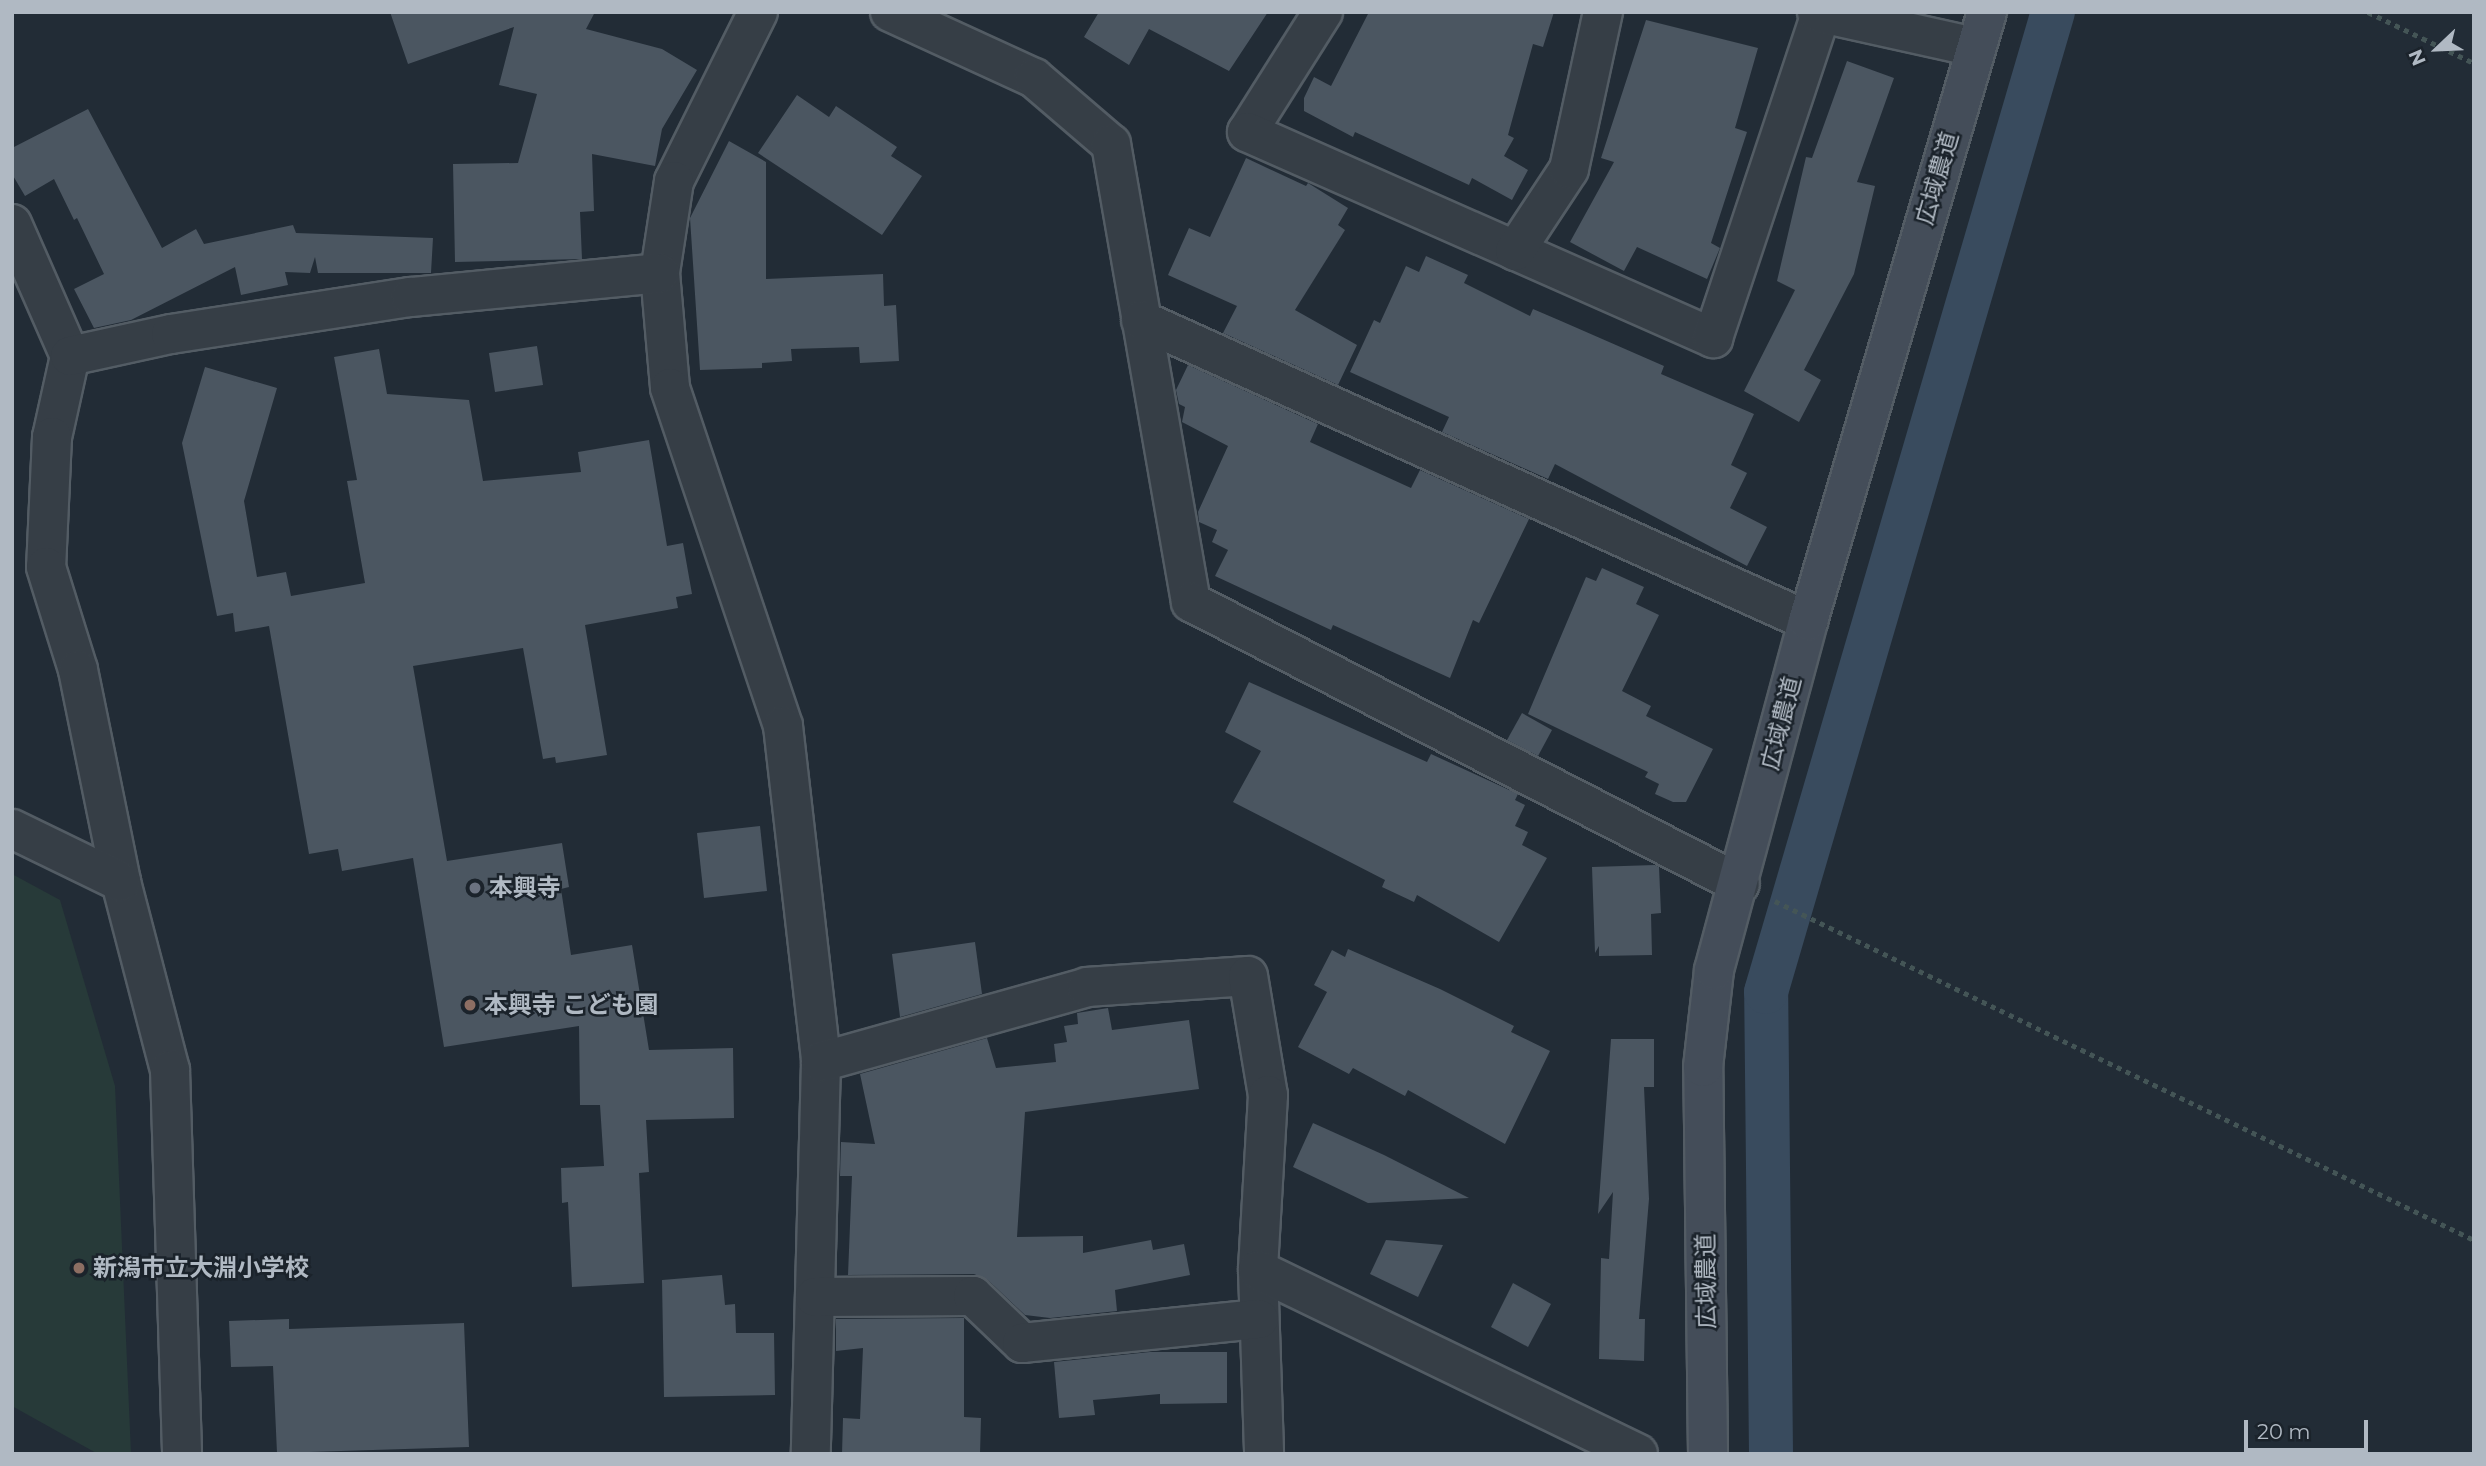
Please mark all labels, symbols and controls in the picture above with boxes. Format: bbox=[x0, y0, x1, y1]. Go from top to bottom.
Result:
north arrow bbox=[2402, 14, 2472, 84]
text: N bbox=[2404, 46, 2431, 69]
street label: 広域農道 bbox=[1910, 128, 1964, 228]
street label: 広域農道 bbox=[1755, 673, 1807, 773]
place label: 本興寺 bbox=[489, 874, 561, 902]
marker: 本興寺 bbox=[467, 880, 483, 896]
place label: 本興寺 こども園 bbox=[484, 991, 659, 1019]
marker: 本興寺 こども園 bbox=[462, 997, 478, 1013]
street label: 広域農道 bbox=[1691, 1233, 1721, 1329]
place label: 新潟市立大淵小学校 bbox=[93, 1254, 309, 1282]
marker: 新潟市立大淵小学校 bbox=[71, 1260, 87, 1276]
scale bar bbox=[2248, 1406, 2372, 1450]
text: 20 m bbox=[2257, 1419, 2311, 1444]

